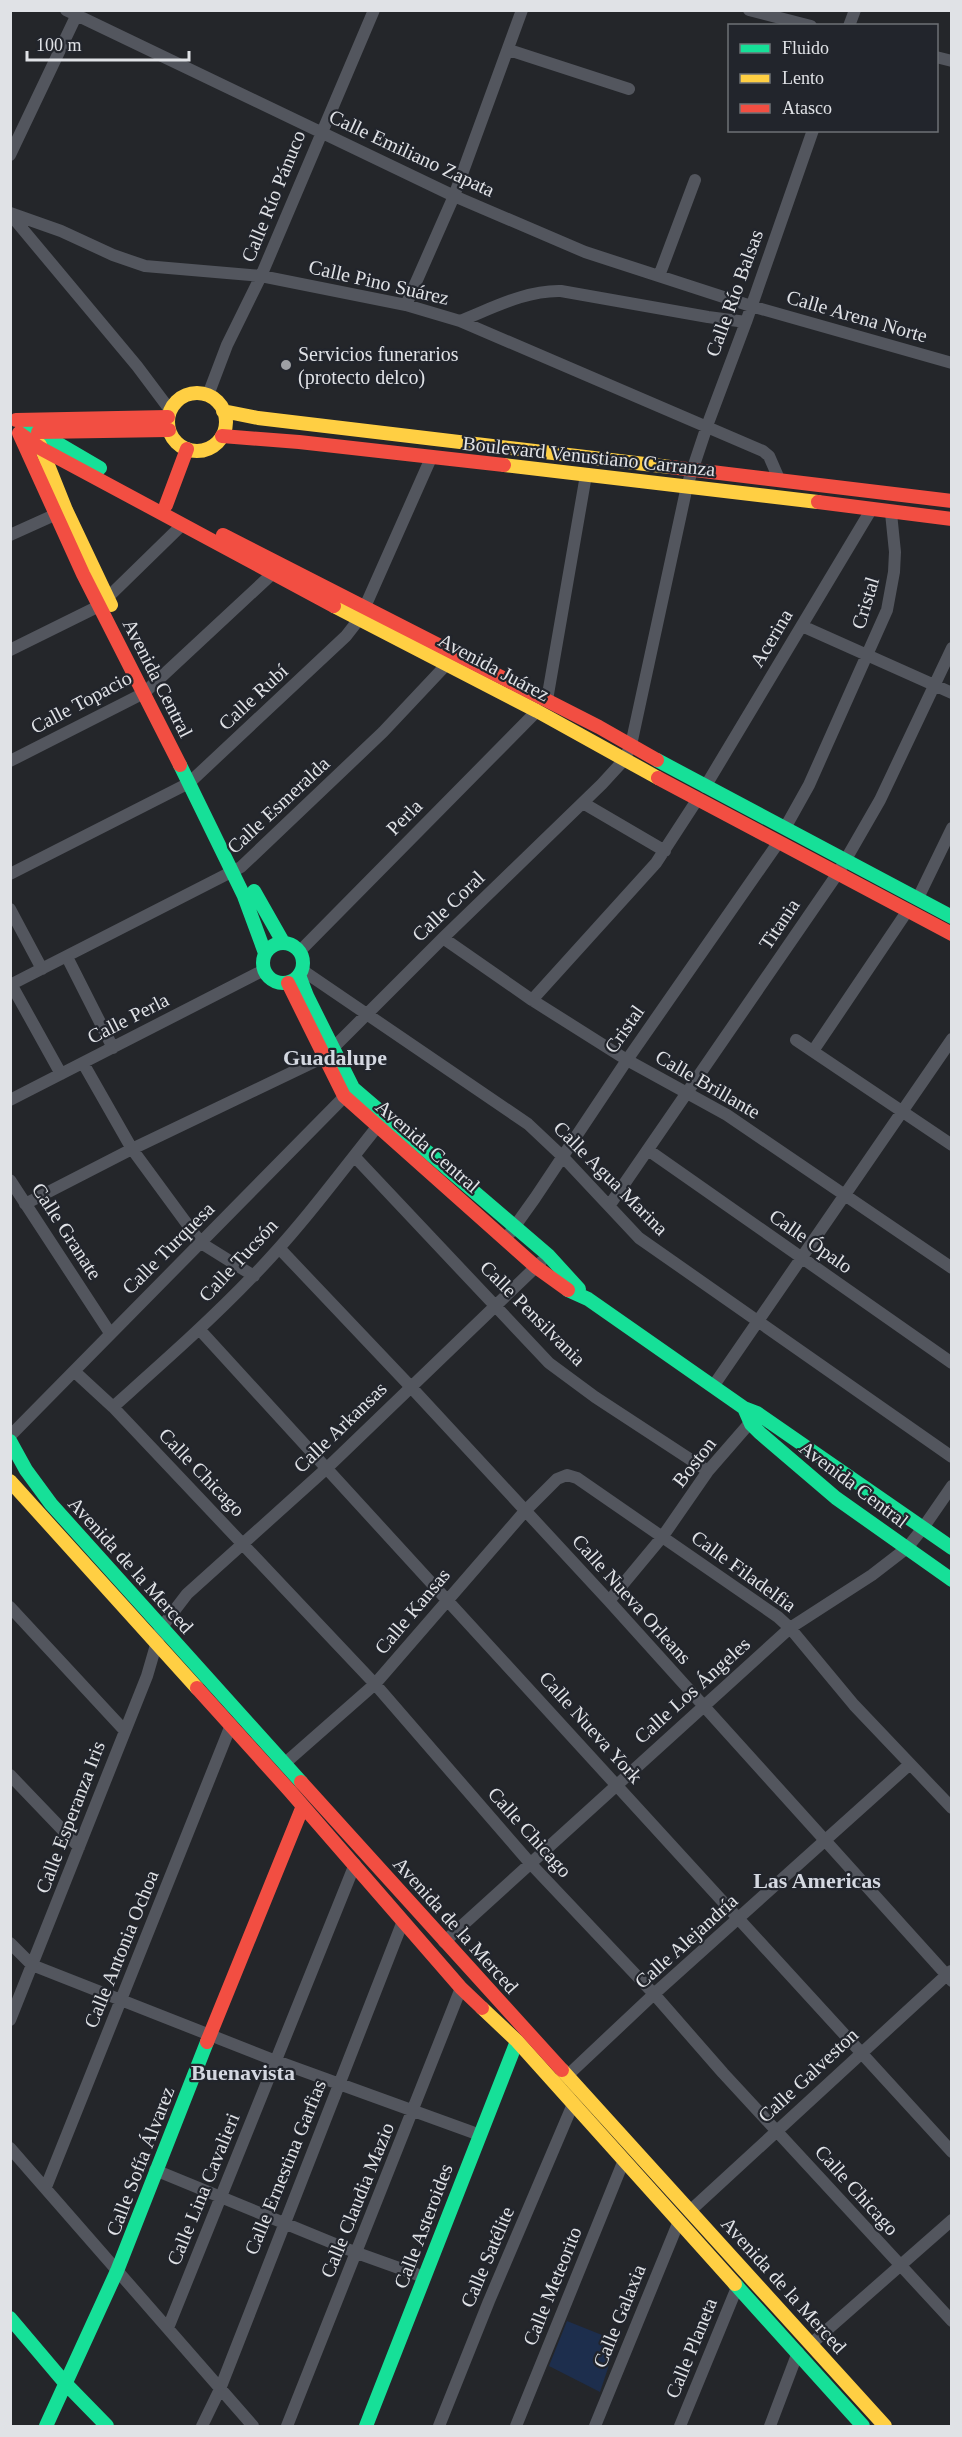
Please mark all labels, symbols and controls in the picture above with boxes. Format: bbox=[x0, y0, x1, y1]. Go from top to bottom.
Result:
scale bar bbox=[27, 24, 189, 62]
legend bbox=[728, 24, 938, 132]
text: 100 m bbox=[36, 35, 82, 55]
text: Fluido bbox=[782, 38, 829, 58]
text: Lento bbox=[782, 68, 824, 88]
text: Atasco bbox=[782, 98, 832, 118]
street label: Calle Emiliano Zapata bbox=[325, 105, 498, 202]
street label: Calle Río Pánuco bbox=[237, 127, 309, 265]
street label: Calle Río Balsas bbox=[701, 226, 767, 359]
street label: Calle Pino Suárez bbox=[307, 255, 451, 309]
street label: Calle Arena Norte bbox=[784, 285, 930, 347]
place label: Servicios funerarios (protecto delco) bbox=[298, 343, 459, 389]
marker: Servicios funerarios (protecto delco) bbox=[279, 358, 293, 372]
street label: Boulevard Venustiano Carranza bbox=[462, 432, 717, 480]
street label: Cristal bbox=[847, 574, 883, 632]
street label: Acerina bbox=[745, 605, 797, 671]
street label: Avenida Central bbox=[119, 615, 198, 741]
street label: Avenida Juárez bbox=[435, 629, 553, 705]
street label: Calle Rubí bbox=[214, 659, 292, 734]
street label: Calle Topacio bbox=[27, 666, 136, 739]
street label: Calle Esmeralda bbox=[222, 752, 334, 858]
street label: Perla bbox=[382, 795, 426, 839]
street label: Calle Coral bbox=[407, 866, 489, 946]
street label: Titania bbox=[754, 895, 804, 953]
street label: Calle Perla bbox=[84, 988, 172, 1048]
street label: Cristal bbox=[600, 1000, 649, 1057]
district label: Guadalupe bbox=[283, 1045, 387, 1070]
street label: Calle Brillante bbox=[652, 1045, 764, 1123]
street label: Avenida Central bbox=[372, 1095, 485, 1197]
street label: Calle Agua Marina bbox=[549, 1116, 673, 1240]
street label: Calle Granate bbox=[28, 1179, 106, 1283]
street label: Calle Turquesa bbox=[118, 1198, 219, 1299]
street label: Calle Ópalo bbox=[765, 1204, 857, 1278]
street label: Calle Tucsón bbox=[194, 1214, 282, 1306]
street label: Calle Pensilvania bbox=[476, 1256, 590, 1370]
street label: Calle Arkansas bbox=[289, 1377, 391, 1477]
street label: Calle Chicago bbox=[154, 1423, 249, 1521]
street label: Boston bbox=[668, 1433, 720, 1491]
street label: Avenida Central bbox=[795, 1436, 913, 1532]
street label: Avenida de la Merced bbox=[64, 1492, 198, 1638]
street label: Calle Filadelfia bbox=[687, 1526, 801, 1616]
street label: Calle Nueva Orleans bbox=[568, 1530, 696, 1668]
street label: Calle Kansas bbox=[370, 1564, 454, 1658]
street label: Calle Los Ángeles bbox=[630, 1632, 755, 1748]
street label: Calle Nueva York bbox=[535, 1667, 647, 1787]
street label: Calle Esperanza Iris bbox=[31, 1738, 110, 1896]
street label: Calle Chicago bbox=[483, 1782, 576, 1882]
street label: Avenida de la Merced bbox=[389, 1852, 523, 1998]
street label: Calle Antonia Ochoa bbox=[79, 1867, 163, 2031]
district label: Las Americas bbox=[753, 1868, 881, 1893]
street label: Calle Alejandría bbox=[630, 1889, 743, 1994]
street label: Calle Galveston bbox=[754, 2023, 862, 2127]
district label: Buenavista bbox=[191, 2060, 295, 2085]
street label: Calle Ernestina Garfias bbox=[240, 2076, 330, 2258]
street label: Calle Sofía Álvarez bbox=[101, 2083, 179, 2239]
street label: Calle Lina Cavalieri bbox=[162, 2109, 244, 2268]
street label: Calle Claudia Mazio bbox=[316, 2119, 398, 2281]
street label: Calle Chicago bbox=[810, 2140, 903, 2240]
street label: Calle Asteroides bbox=[389, 2160, 457, 2291]
street label: Calle Satélite bbox=[456, 2203, 518, 2311]
street label: Avenida de la Merced bbox=[717, 2212, 851, 2358]
street label: Calle Meteorito bbox=[518, 2223, 586, 2349]
street label: Calle Galaxia bbox=[588, 2261, 650, 2371]
street label: Calle Planeta bbox=[661, 2295, 721, 2401]

